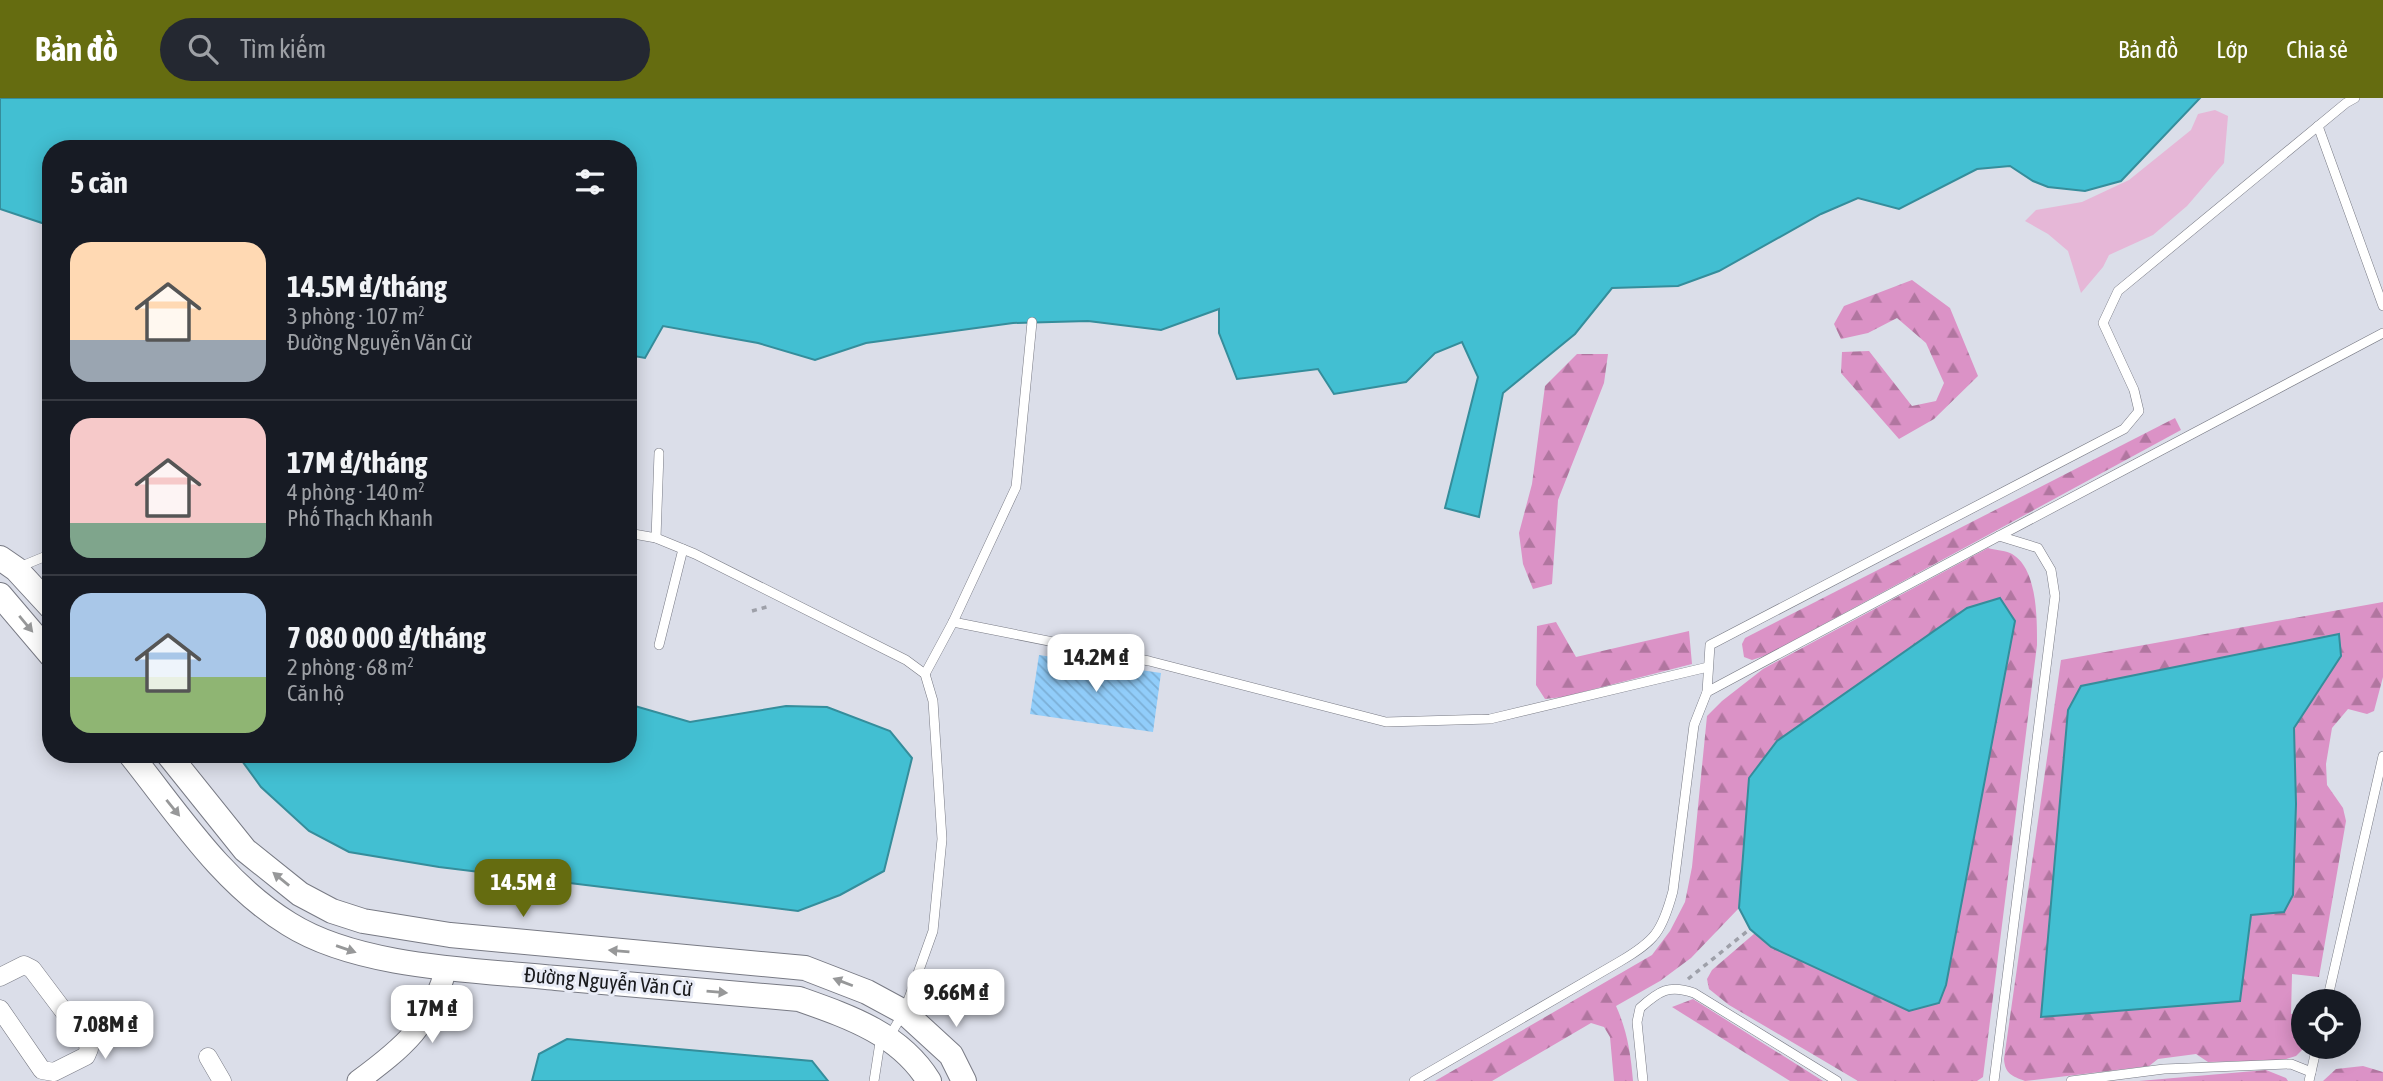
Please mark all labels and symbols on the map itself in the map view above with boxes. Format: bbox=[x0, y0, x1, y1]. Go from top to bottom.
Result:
one-way arrow bbox=[18, 616, 33, 633]
pin: 14.2M ₫ bbox=[1031, 634, 1161, 694]
one-way arrow bbox=[165, 799, 180, 816]
pin: 14.5M ₫ bbox=[458, 860, 588, 919]
one-way arrow bbox=[273, 872, 291, 887]
one-way arrow bbox=[335, 944, 356, 955]
one-way arrow bbox=[607, 945, 629, 956]
street label: Đường Nguyễn Văn Cừ bbox=[523, 962, 694, 1000]
pin: 9.66M ₫ bbox=[891, 970, 1021, 1029]
one-way arrow bbox=[832, 977, 853, 988]
pin: 17M ₫ bbox=[383, 986, 481, 1045]
one-way arrow bbox=[706, 986, 728, 997]
pin: 7.08M ₫ bbox=[40, 1002, 170, 1061]

